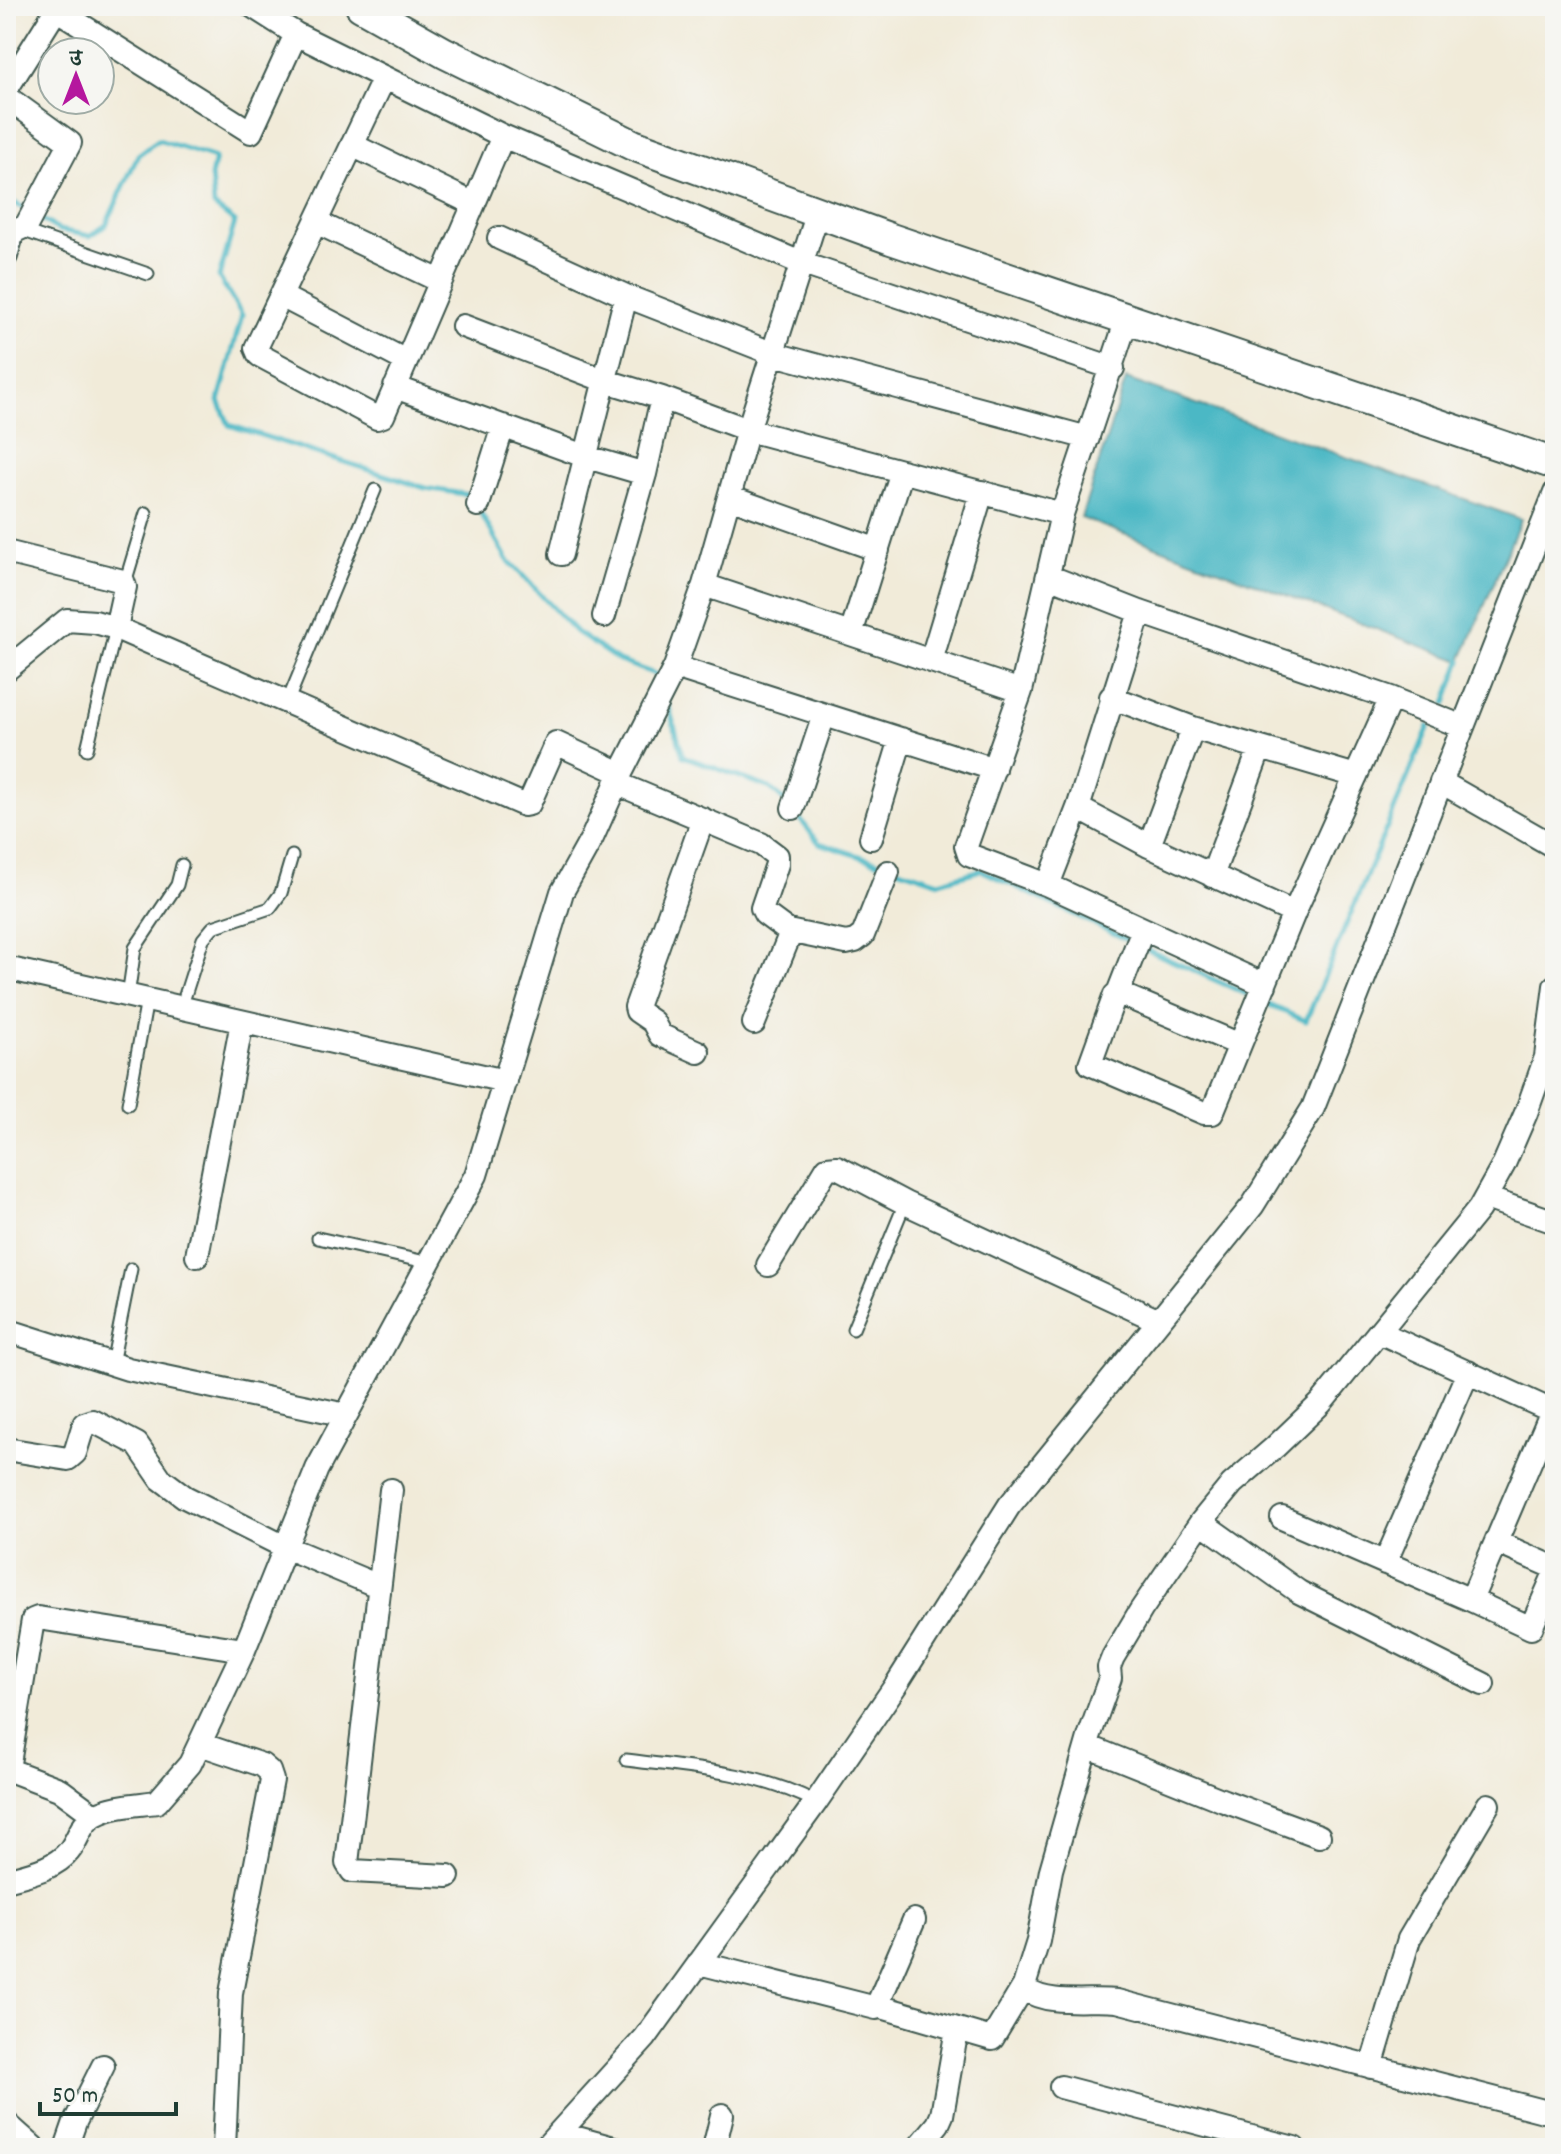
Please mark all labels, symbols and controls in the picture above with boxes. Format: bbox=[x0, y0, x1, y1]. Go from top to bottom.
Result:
north arrow bbox=[36, 36, 116, 116]
text: उ bbox=[69, 44, 84, 75]
scale bar bbox=[40, 2066, 176, 2116]
text: 50 m bbox=[52, 2080, 98, 2114]

